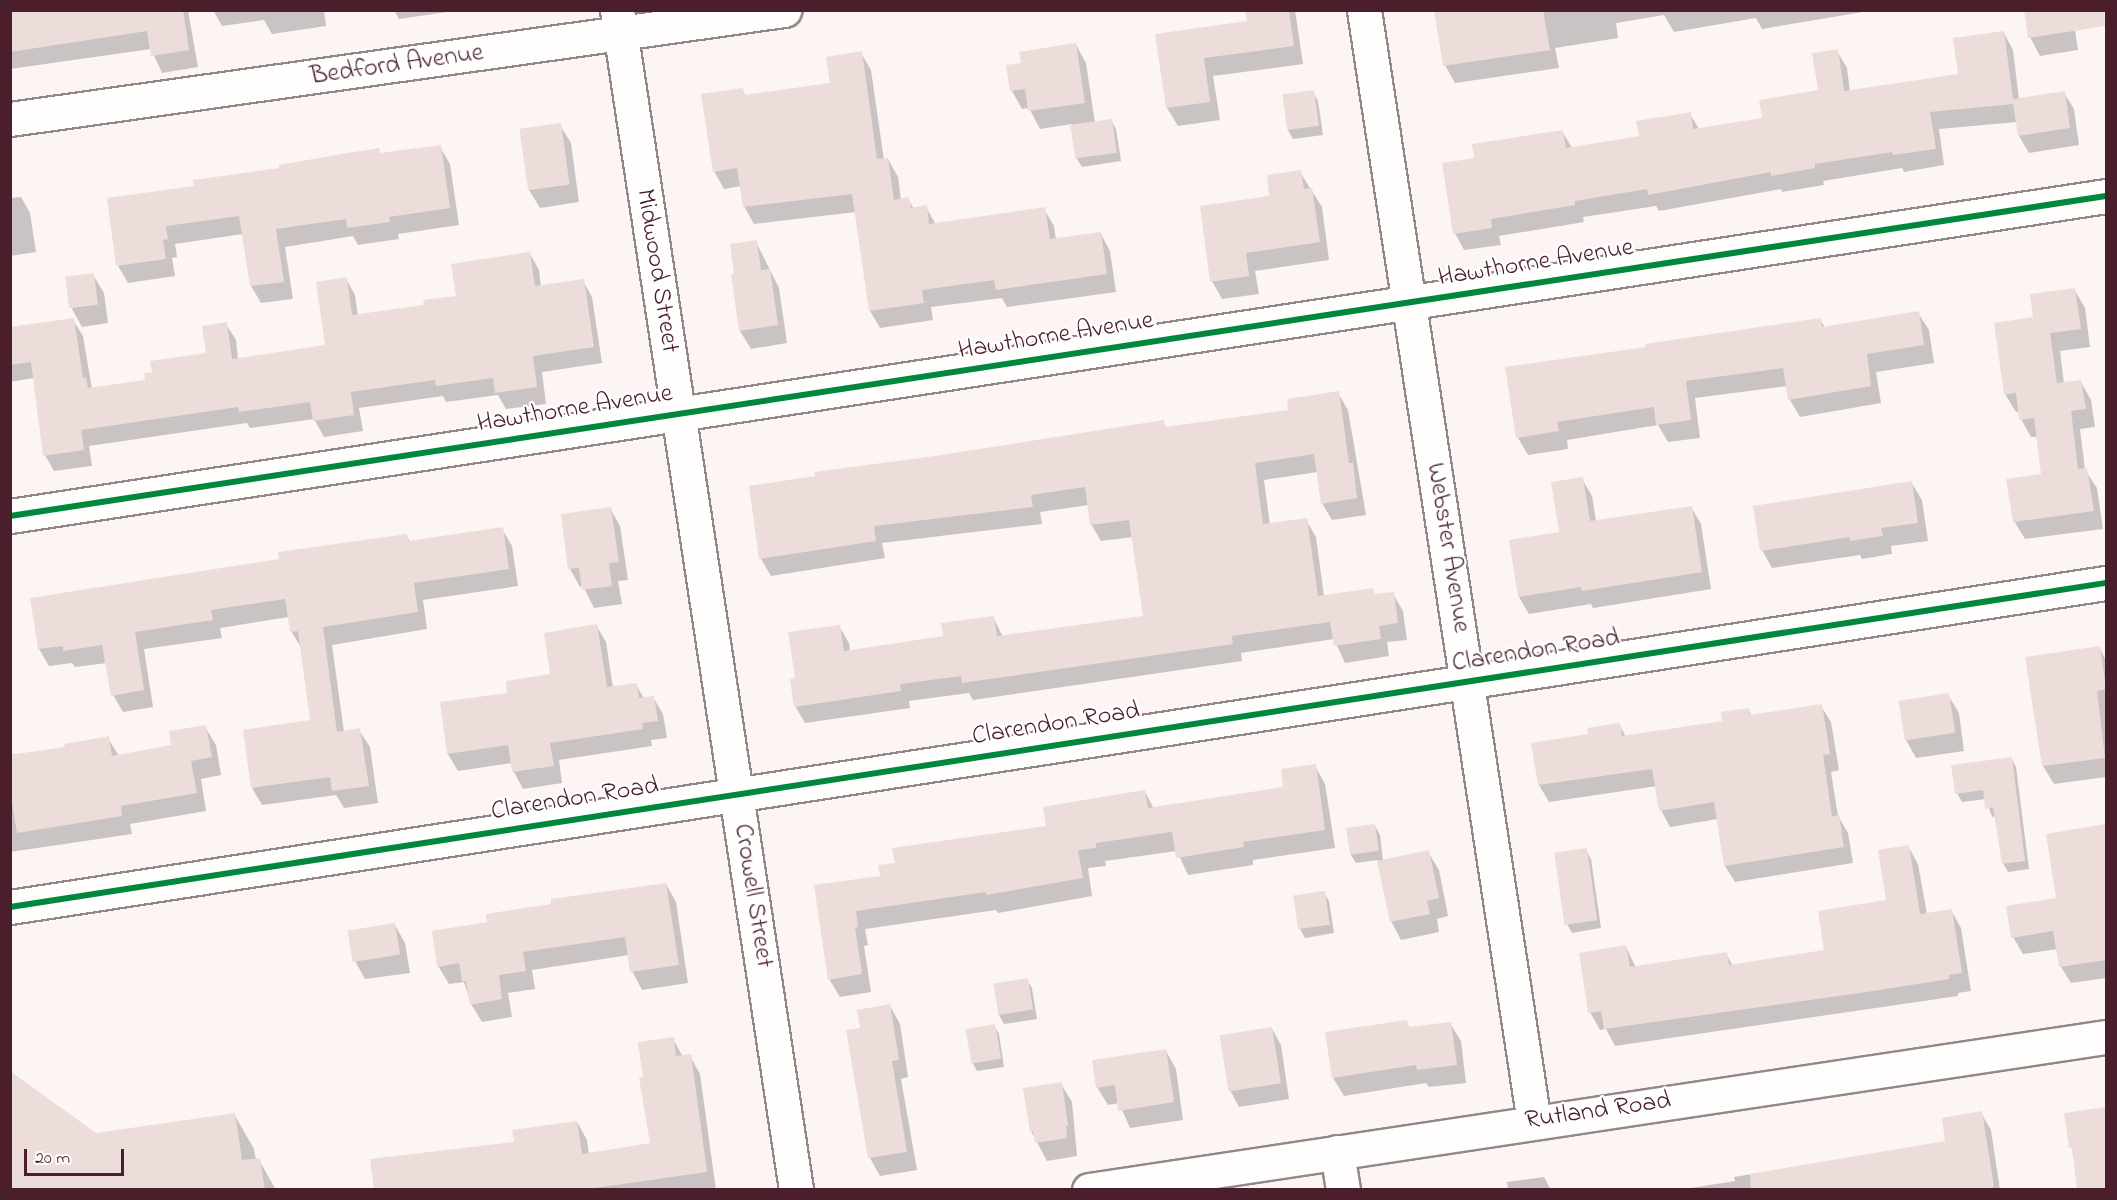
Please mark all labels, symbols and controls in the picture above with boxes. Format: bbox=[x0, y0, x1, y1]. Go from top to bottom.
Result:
street label: Bedford Avenue bbox=[308, 38, 486, 94]
street label: Midwood Street bbox=[628, 187, 684, 355]
street label: Hawthorne Avenue bbox=[1436, 233, 1636, 295]
street label: Hawthorne Avenue bbox=[956, 306, 1156, 368]
street label: Hawthorne Avenue bbox=[475, 379, 675, 441]
street label: Webster Avenue bbox=[1418, 461, 1476, 635]
street label: Clarendon Road bbox=[1450, 623, 1622, 681]
street label: Clarendon Road bbox=[970, 696, 1142, 754]
street label: Clarendon Road bbox=[489, 771, 661, 829]
street label: Crowell Street bbox=[725, 822, 779, 970]
street label: Rutland Road bbox=[1523, 1086, 1673, 1138]
scale bar bbox=[27, 1137, 128, 1175]
text: 20 m bbox=[35, 1146, 70, 1172]

